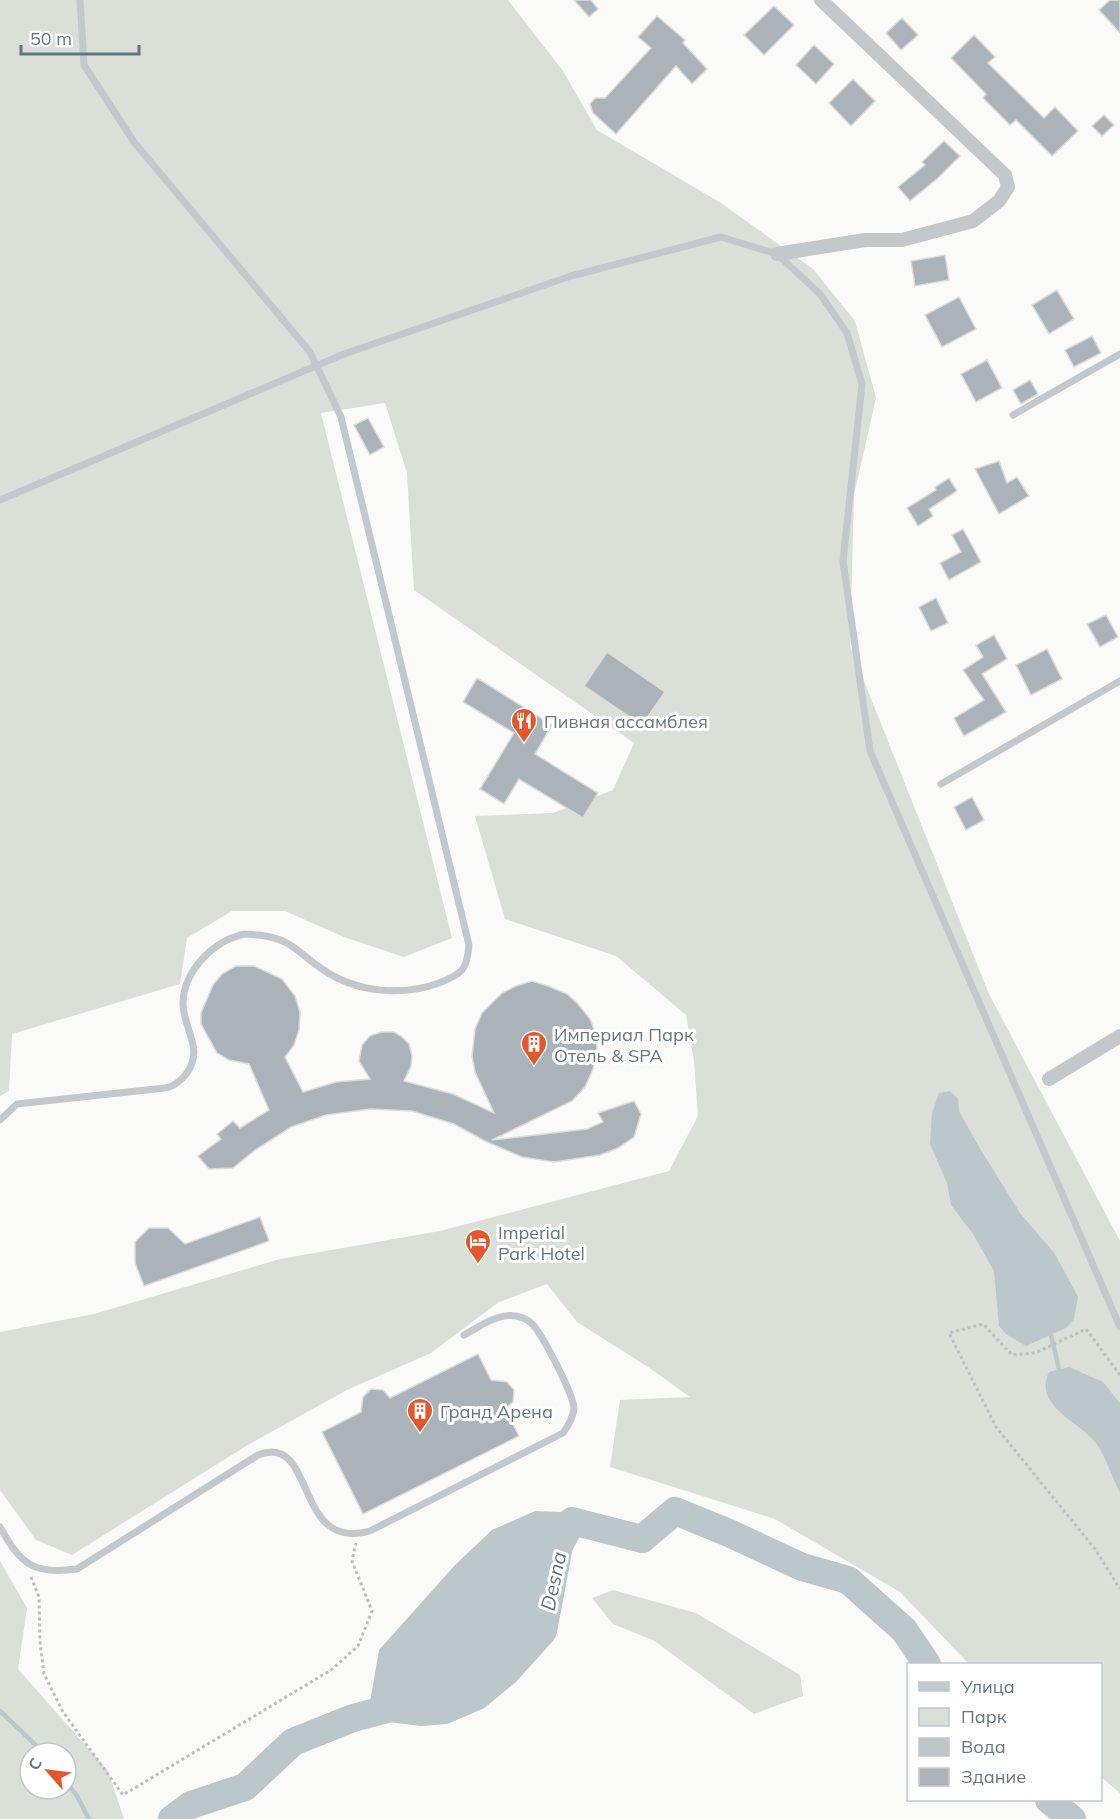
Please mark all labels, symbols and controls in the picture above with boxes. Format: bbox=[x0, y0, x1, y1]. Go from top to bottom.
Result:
scale bar bbox=[21, 18, 140, 56]
text: 50 m bbox=[30, 27, 72, 50]
restaurant icon: Пивная ассамблея bbox=[509, 706, 539, 744]
place label: Пивная ассамблея bbox=[544, 710, 708, 733]
place label: Империал Парк Отель & SPA bbox=[554, 1023, 694, 1067]
building icon: Империал Парк Отель & SPA bbox=[519, 1029, 549, 1067]
place label: Imperial Park Hotel bbox=[498, 1221, 585, 1265]
hotel icon: Imperial Park Hotel bbox=[463, 1227, 493, 1265]
building icon: Гранд Арена bbox=[405, 1396, 435, 1434]
place label: Гранд Арена bbox=[440, 1400, 553, 1423]
water label: Desna bbox=[535, 1549, 571, 1613]
legend bbox=[907, 1663, 1102, 1801]
text: Улица bbox=[960, 1675, 1015, 1698]
text: Парк bbox=[961, 1705, 1007, 1728]
text: Вода bbox=[961, 1735, 1006, 1758]
north arrow bbox=[18, 1741, 78, 1801]
text: С bbox=[23, 1754, 46, 1773]
text: Здание bbox=[961, 1765, 1026, 1788]

